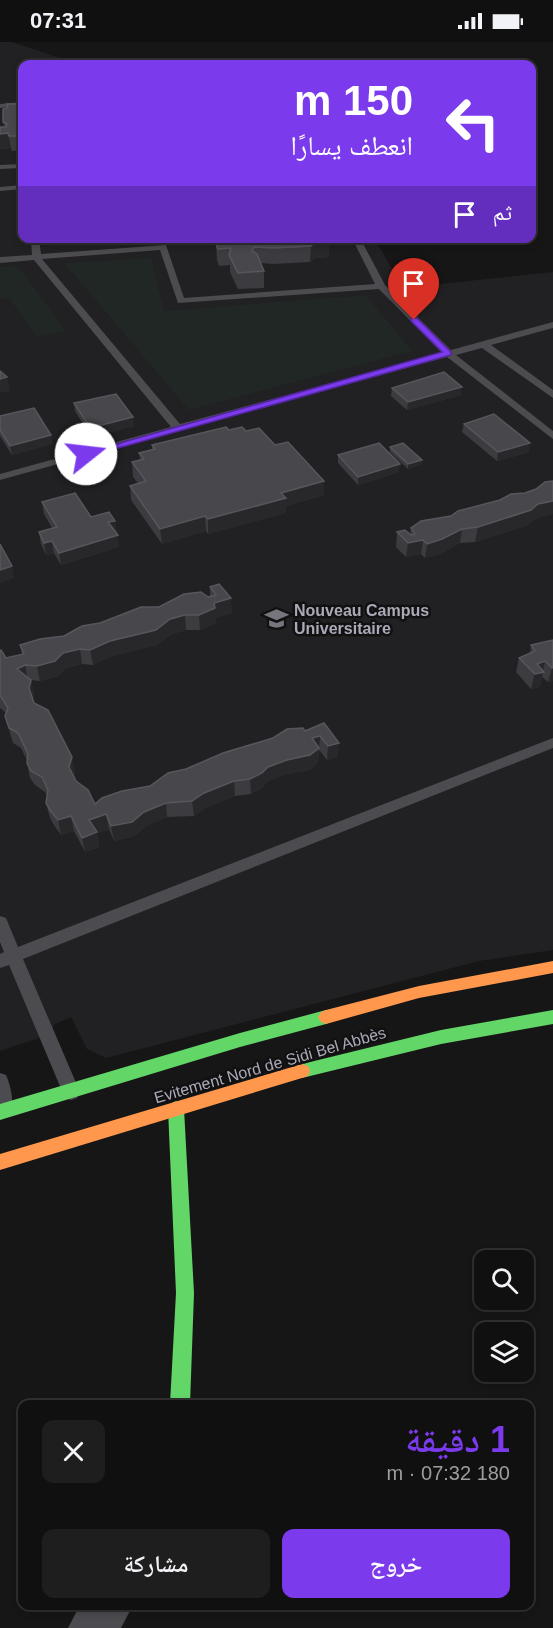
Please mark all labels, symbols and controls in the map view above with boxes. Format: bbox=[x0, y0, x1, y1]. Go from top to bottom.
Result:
text: 07:31 bbox=[30, 8, 86, 33]
text: 150 m bbox=[294, 77, 413, 124]
icon: left bbox=[434, 84, 512, 162]
text: انعطف يسارًا bbox=[291, 131, 413, 161]
icon: arrive bbox=[448, 198, 481, 231]
text: ثم bbox=[493, 200, 512, 225]
pin bbox=[388, 258, 439, 320]
icon: arrive bbox=[397, 267, 430, 300]
position arrow bbox=[54, 422, 118, 486]
place label: Nouveau Campus Universitaire bbox=[294, 602, 429, 637]
school or university icon: Nouveau Campus Universitaire bbox=[263, 606, 289, 632]
street label: Evitement Nord de Sidi Bel Abbès bbox=[152, 1024, 388, 1106]
map controls bbox=[474, 1250, 534, 1382]
button: search bbox=[474, 1250, 534, 1310]
button: layers bbox=[474, 1322, 534, 1382]
text: 1 دقيقة bbox=[405, 1419, 510, 1460]
button: close bbox=[42, 1420, 105, 1483]
text: 180 m · 07:32 bbox=[387, 1462, 510, 1484]
button: مشاركة bbox=[42, 1529, 270, 1598]
button: خروج bbox=[282, 1529, 510, 1598]

